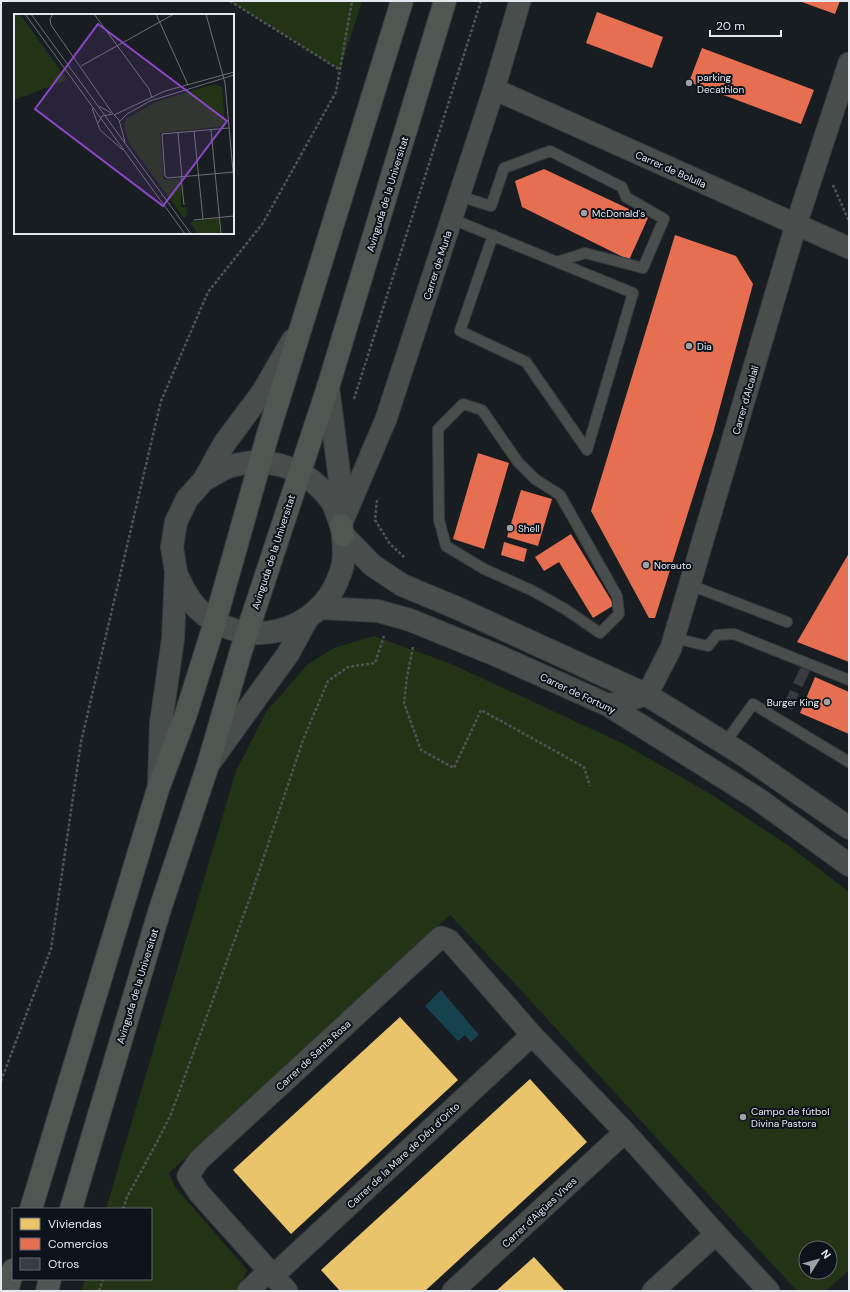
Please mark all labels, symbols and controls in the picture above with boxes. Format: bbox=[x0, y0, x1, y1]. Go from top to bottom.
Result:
scale bar bbox=[710, 12, 781, 38]
inset map bbox=[14, 14, 234, 234]
text: 20 m bbox=[716, 18, 745, 34]
place label: parking Decathlon bbox=[697, 71, 744, 96]
marker: parking Decathlon bbox=[684, 78, 694, 88]
street label: Avinguda de la Universitat bbox=[364, 135, 411, 253]
street label: Carrer de Bolulla bbox=[633, 148, 708, 191]
place label: McDonald's bbox=[592, 207, 645, 220]
marker: McDonald's bbox=[579, 208, 589, 218]
street label: Carrer de Murla bbox=[420, 229, 455, 301]
place label: Dia bbox=[697, 340, 712, 353]
marker: Dia bbox=[684, 341, 694, 351]
street label: Carrer d'Alcalalí bbox=[729, 363, 762, 436]
street label: Avinguda de la Universitat bbox=[249, 493, 298, 611]
place label: Shell bbox=[518, 522, 540, 535]
marker: Shell bbox=[505, 523, 515, 533]
place label: Norauto bbox=[654, 559, 691, 572]
marker: Norauto bbox=[641, 560, 651, 570]
street label: Carrer de Fortuny bbox=[538, 670, 618, 717]
place label: Burger King bbox=[767, 696, 819, 709]
marker: Burger King bbox=[822, 697, 832, 707]
street label: Avinguda de la Universitat bbox=[114, 927, 161, 1045]
street label: Carrer de Santa Rosa bbox=[273, 1017, 353, 1093]
street label: Carrer de la Mare de Déu d'Orito bbox=[344, 1100, 462, 1211]
place label: Campo de fútbol Divina Pastora bbox=[751, 1105, 829, 1130]
marker: Campo de fútbol Divina Pastora bbox=[738, 1112, 748, 1122]
street label: Carrer d'Aigües Vives bbox=[499, 1174, 579, 1250]
legend bbox=[12, 1208, 152, 1280]
text: Viviendas bbox=[48, 1216, 102, 1232]
text: Comercios bbox=[48, 1236, 108, 1252]
north arrow bbox=[798, 1240, 838, 1280]
text: N bbox=[818, 1247, 834, 1261]
text: Otros bbox=[48, 1256, 79, 1272]

